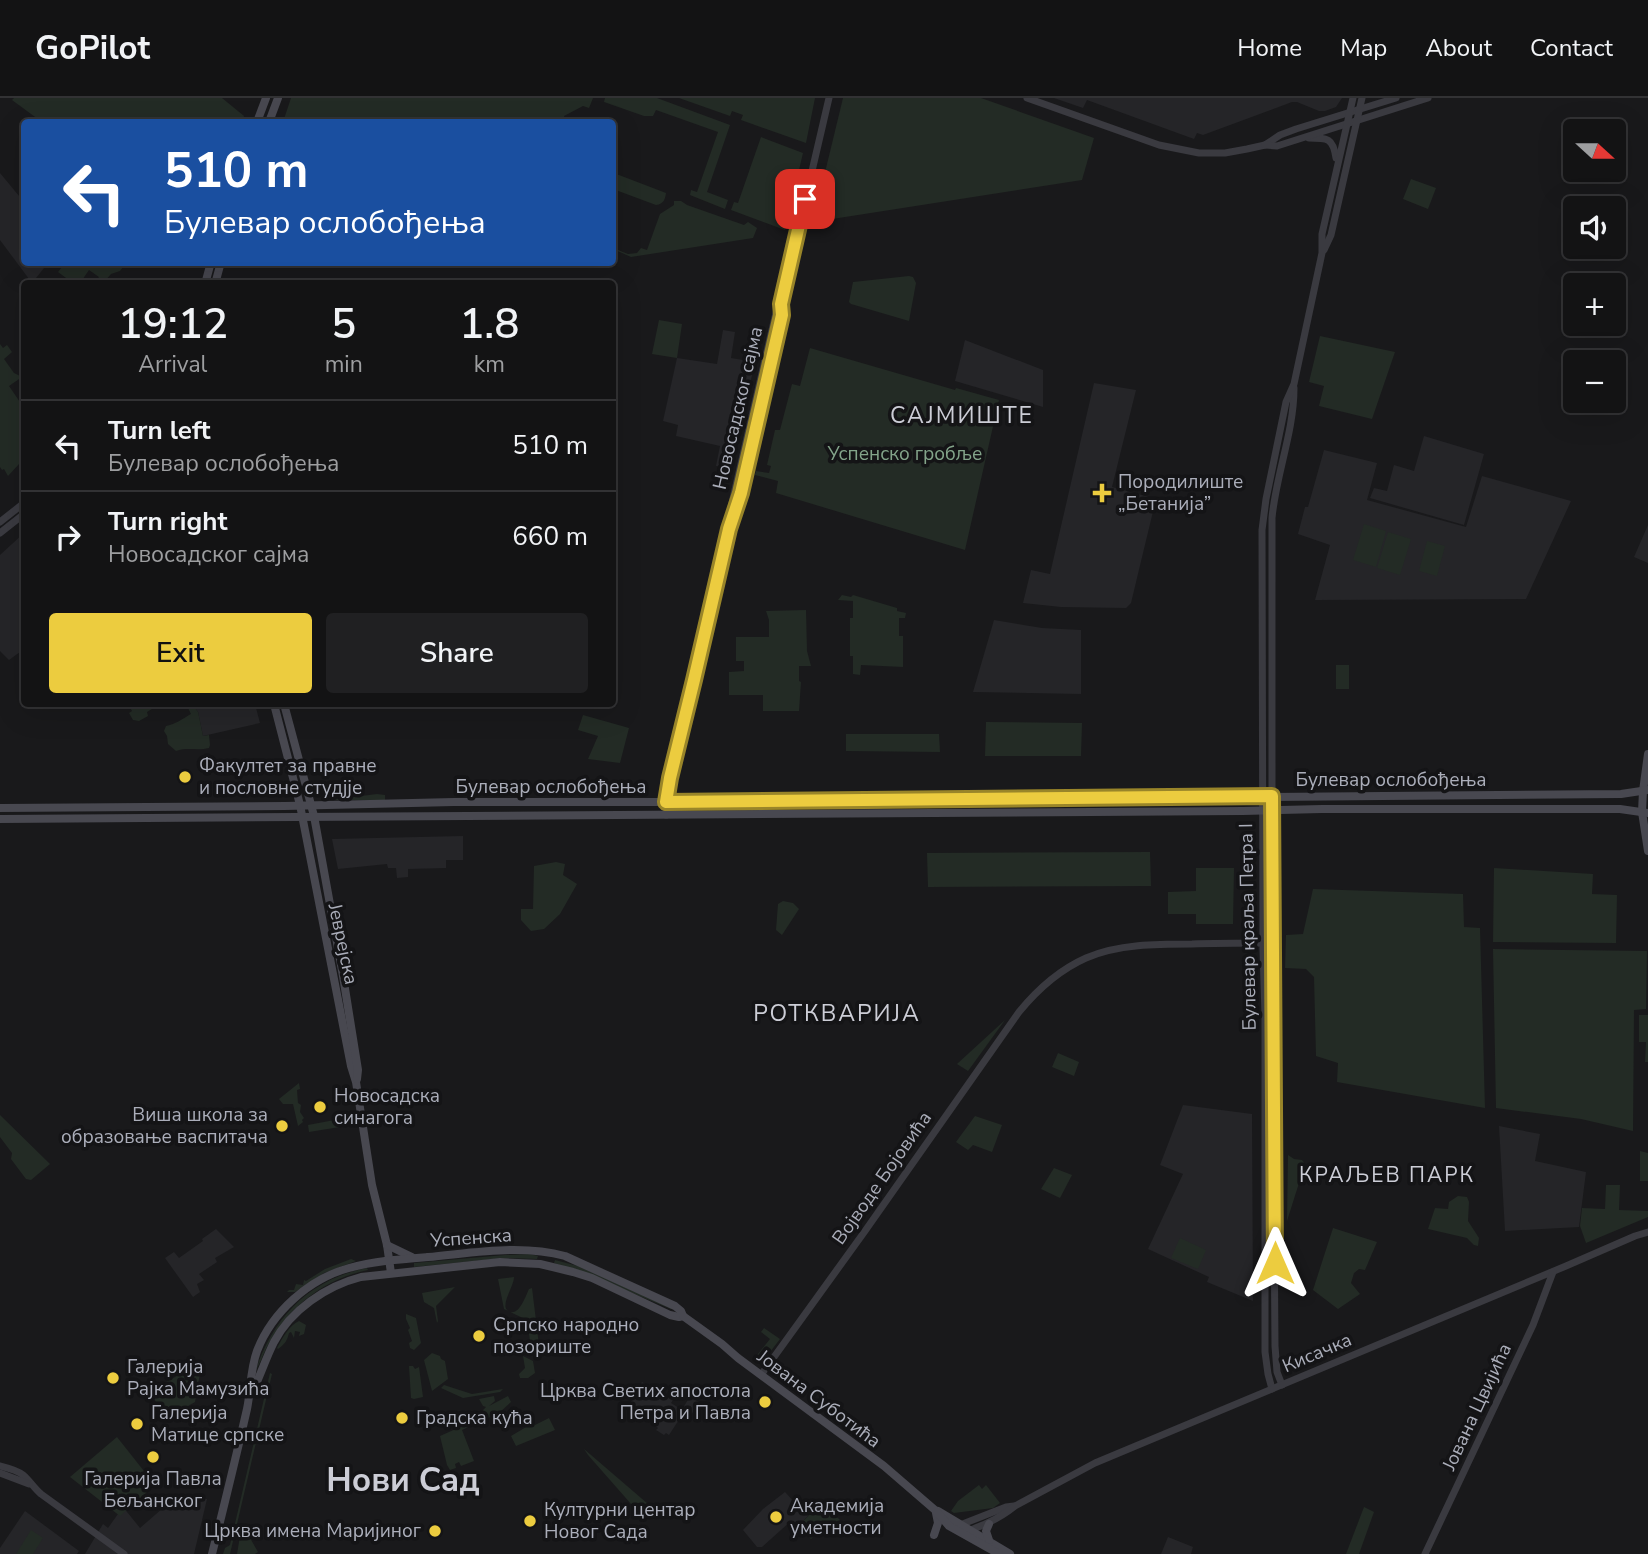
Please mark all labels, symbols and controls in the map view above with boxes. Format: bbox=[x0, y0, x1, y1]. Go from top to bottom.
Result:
text: GoPilot bbox=[35, 26, 150, 71]
text: Home bbox=[1237, 32, 1302, 64]
text: Map bbox=[1340, 32, 1387, 64]
text: About bbox=[1425, 32, 1492, 64]
text: Contact bbox=[1530, 32, 1613, 64]
north arrow bbox=[1563, 119, 1626, 182]
map controls bbox=[1563, 119, 1626, 413]
text: 510 m bbox=[164, 137, 308, 204]
icon: left bbox=[49, 147, 140, 238]
pin bbox=[775, 169, 835, 229]
icon: arrive bbox=[786, 180, 824, 218]
button: sound bbox=[1563, 196, 1626, 259]
text: Булевар ослобођења bbox=[164, 201, 486, 244]
button: + bbox=[1563, 273, 1626, 336]
text: 19:12 bbox=[117, 296, 228, 353]
text: 5 bbox=[331, 296, 356, 353]
text: 1.8 bbox=[459, 296, 520, 353]
street label: Новосадског сајма bbox=[707, 324, 769, 492]
text: Arrival bbox=[138, 349, 207, 380]
text: min bbox=[325, 349, 363, 380]
text: km bbox=[474, 349, 505, 380]
button: − bbox=[1563, 350, 1626, 413]
district label: САЈМИШТЕ bbox=[890, 400, 1034, 431]
text: Turn left bbox=[108, 413, 211, 448]
icon: left bbox=[49, 427, 87, 465]
text: 510 m bbox=[512, 428, 588, 463]
park label: Успенско гробље bbox=[827, 441, 982, 467]
text: Булевар ослобођења bbox=[108, 448, 339, 479]
place label: Породилиште „Бетанија” bbox=[1118, 469, 1243, 517]
marker: Породилиште „Бетанија” bbox=[1092, 483, 1112, 503]
text: Turn right bbox=[108, 504, 227, 539]
icon: right bbox=[49, 518, 87, 556]
text: 660 m bbox=[512, 519, 588, 554]
text: Новосадског сајма bbox=[108, 539, 309, 570]
button: Exit bbox=[49, 613, 312, 693]
button: Share bbox=[326, 613, 588, 693]
place label: Факултет за правне и пословне студјје bbox=[199, 753, 377, 801]
street label: Булевар ослобођења bbox=[1295, 767, 1487, 793]
marker: Факултет за правне и пословне студјје bbox=[177, 769, 193, 785]
street label: Булевар ослобођења bbox=[455, 774, 647, 800]
street label: Булевар краља Петра I bbox=[1233, 823, 1263, 1031]
street label: Јеврејска bbox=[322, 900, 364, 987]
district label: РОТКВАРИЈА bbox=[753, 998, 921, 1029]
place label: Новосадска синагога bbox=[334, 1083, 440, 1131]
marker: Новосадска синагога bbox=[312, 1099, 328, 1115]
place label: Виша школа за образовање васпитача bbox=[61, 1102, 268, 1150]
street label: Војводе Бојовића bbox=[826, 1106, 938, 1250]
marker: Виша школа за образовање васпитача bbox=[274, 1118, 290, 1134]
district label: КРАЉЕВ ПАРК bbox=[1299, 1161, 1475, 1189]
street label: Успенска bbox=[428, 1222, 513, 1254]
position arrow bbox=[1238, 1226, 1312, 1300]
place label: Српско народно позориште bbox=[493, 1312, 639, 1360]
street label: Кисачка bbox=[1278, 1327, 1356, 1379]
marker: Српско народно позориште bbox=[471, 1328, 487, 1344]
street label: Јована Цвијића bbox=[1436, 1339, 1518, 1476]
street label: Јована Суботића bbox=[751, 1343, 886, 1454]
place label: Галерија Рајка Мамузића bbox=[127, 1354, 270, 1402]
marker: Галерија Рајка Мамузића bbox=[105, 1370, 121, 1386]
place label: Црква Светих апостола Петра и Павла bbox=[540, 1378, 751, 1426]
marker: Црква Светих апостола Петра и Павла bbox=[757, 1394, 773, 1410]
place label: Галерија Матице српске bbox=[151, 1400, 284, 1448]
place label: Градска кућа bbox=[416, 1405, 533, 1431]
marker: Градска кућа bbox=[394, 1410, 410, 1426]
marker: Галерија Матице српске bbox=[129, 1416, 145, 1432]
marker: Галерија Павла Бељанског bbox=[145, 1449, 161, 1465]
district label: Нови Сад bbox=[326, 1458, 480, 1503]
place label: Галерија Павла Бељанског bbox=[84, 1466, 222, 1514]
place label: Академија уметности bbox=[790, 1493, 884, 1541]
place label: Културни центар Новог Сада bbox=[544, 1497, 696, 1545]
marker: Академија уметности bbox=[768, 1509, 784, 1525]
marker: Културни центар Новог Сада bbox=[522, 1513, 538, 1529]
place label: Црква имена Маријиног bbox=[204, 1518, 421, 1544]
marker: Црква имена Маријиног bbox=[427, 1523, 443, 1539]

